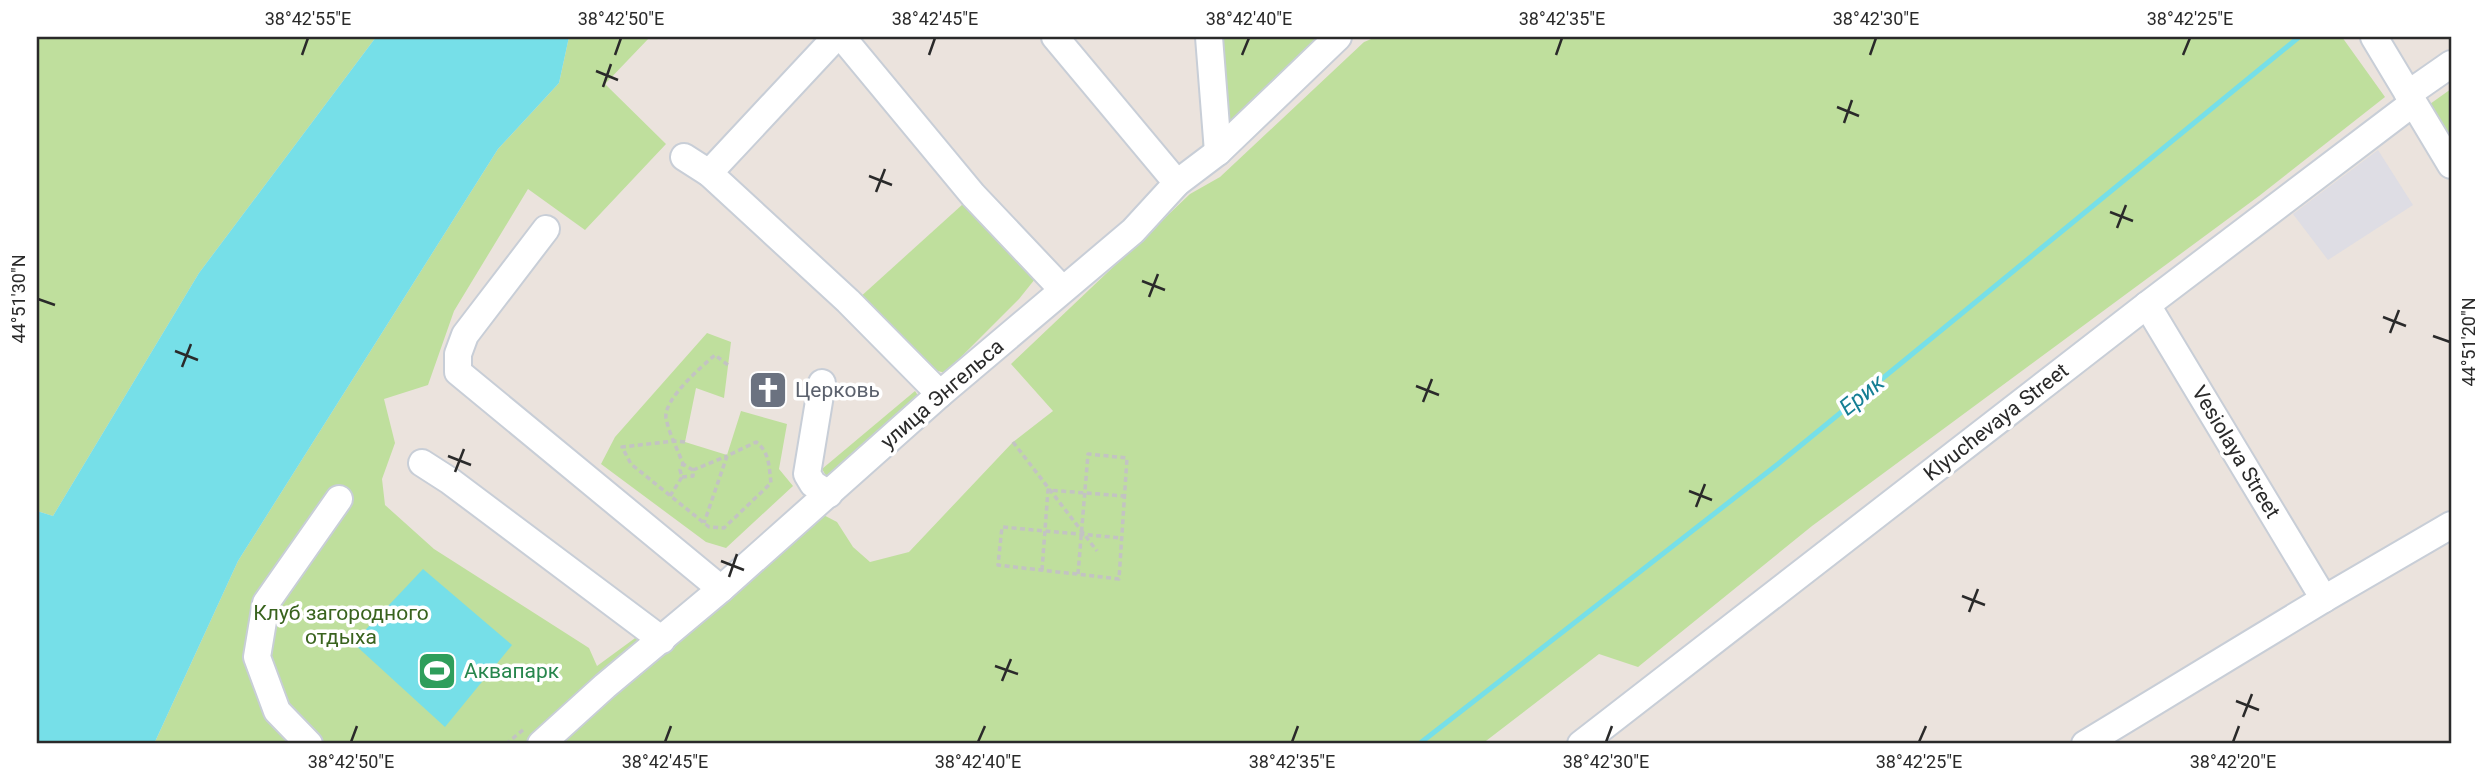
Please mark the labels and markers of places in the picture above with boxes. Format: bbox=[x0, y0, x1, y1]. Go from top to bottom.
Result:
church icon: Церковь bbox=[747, 369, 789, 411]
place label: Церковь bbox=[795, 378, 880, 402]
sports icon: Аквапарк bbox=[416, 650, 458, 692]
place label: Аквапарк bbox=[464, 659, 560, 683]

